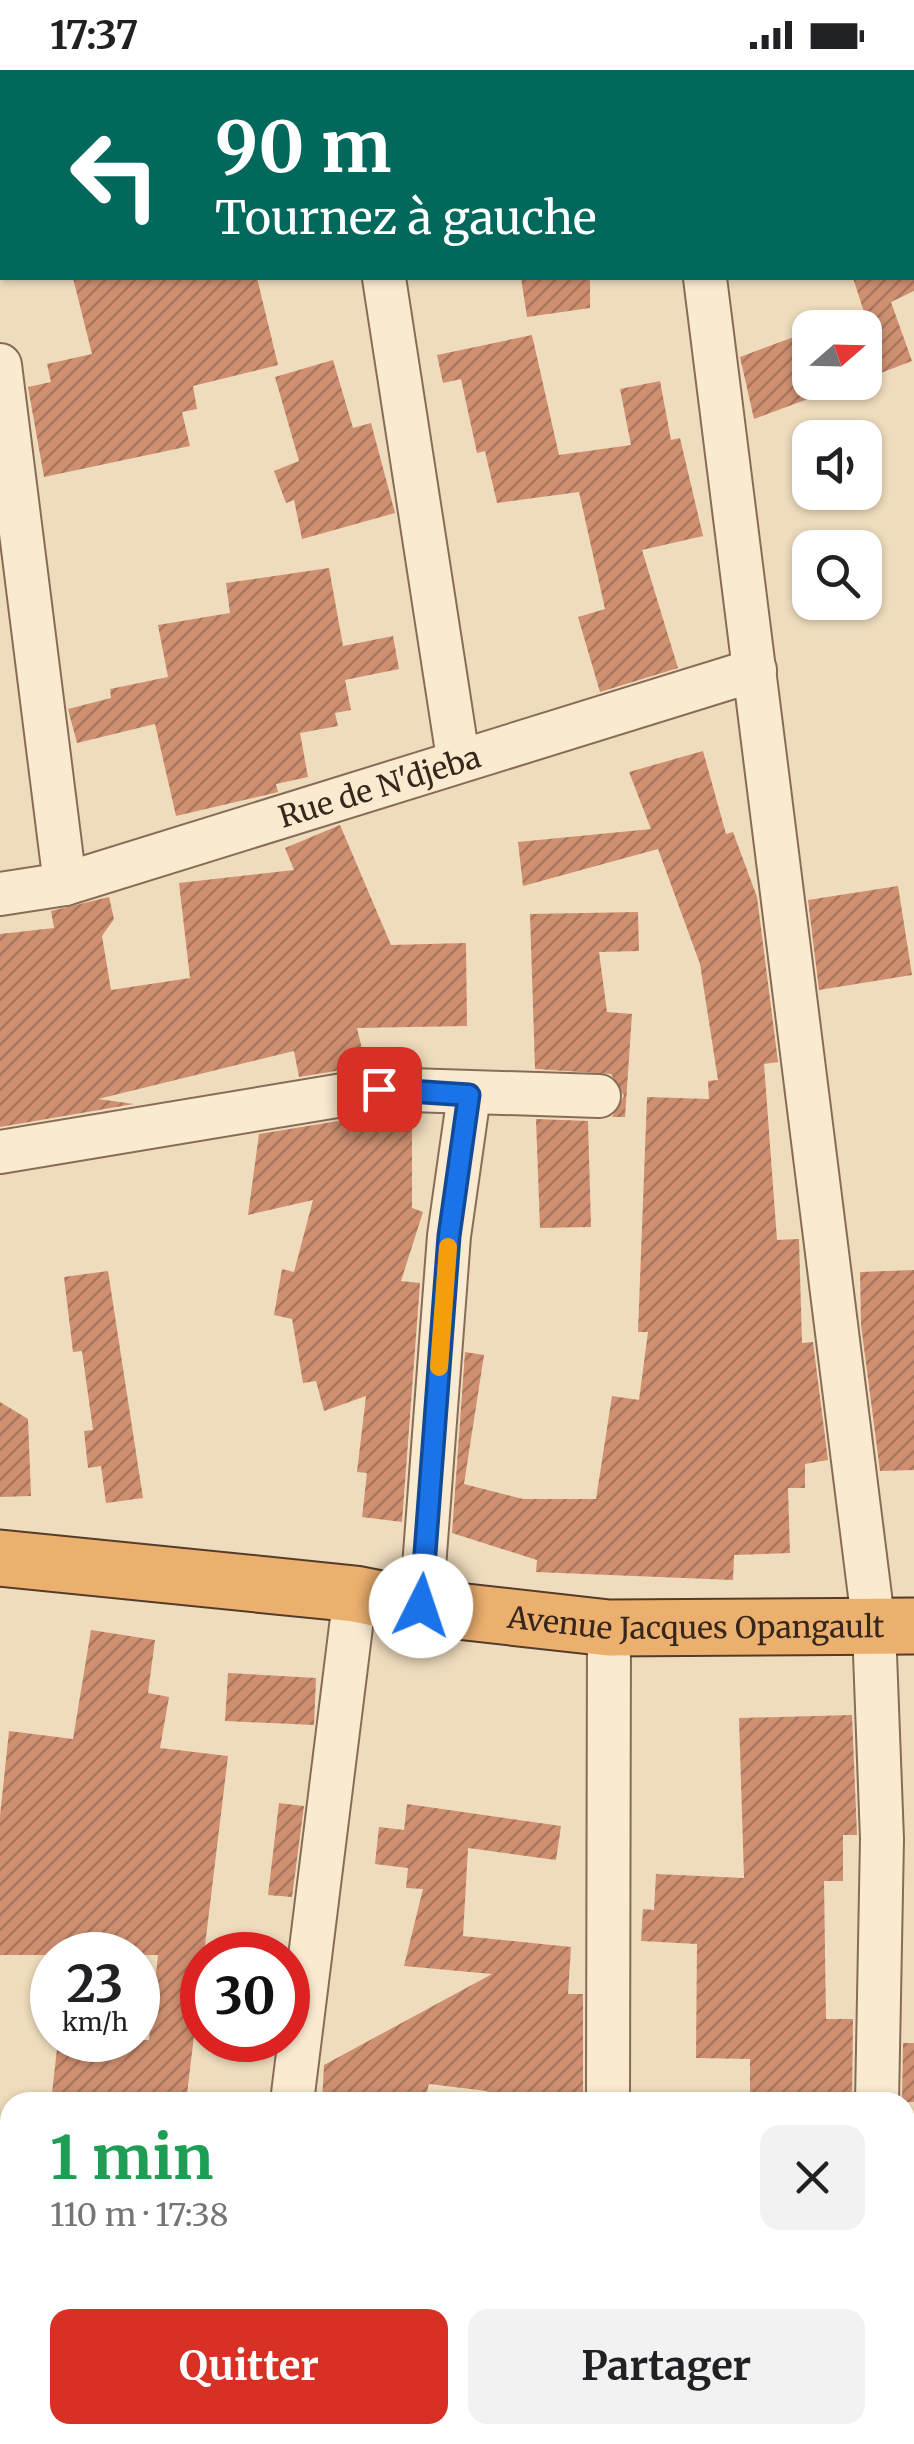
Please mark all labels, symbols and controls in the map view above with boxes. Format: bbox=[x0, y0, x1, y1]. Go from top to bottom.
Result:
text: 17:37 bbox=[50, 12, 138, 59]
text: 90 m bbox=[215, 103, 392, 191]
icon: left bbox=[50, 110, 180, 240]
text: Tournez à gauche bbox=[215, 190, 597, 246]
north arrow bbox=[792, 310, 882, 400]
map controls bbox=[792, 310, 882, 620]
button: sound bbox=[792, 420, 882, 510]
button: search bbox=[792, 530, 882, 620]
street label: Rue de N'djeba bbox=[274, 737, 485, 836]
pin bbox=[337, 1047, 422, 1132]
icon: arrive bbox=[352, 1062, 407, 1117]
position arrow bbox=[369, 1554, 473, 1658]
street label: Avenue Jacques Opangault bbox=[505, 1598, 885, 1647]
speed limit sign: 30 bbox=[180, 1932, 310, 2062]
text: 23 bbox=[67, 1953, 123, 2016]
text: km/h bbox=[62, 2006, 128, 2038]
text: 1 min bbox=[50, 2120, 213, 2195]
button: close bbox=[760, 2125, 865, 2230]
text: 110 m · 17:38 bbox=[50, 2195, 229, 2235]
button: Quitter bbox=[50, 2309, 448, 2424]
button: Partager bbox=[468, 2309, 865, 2424]

